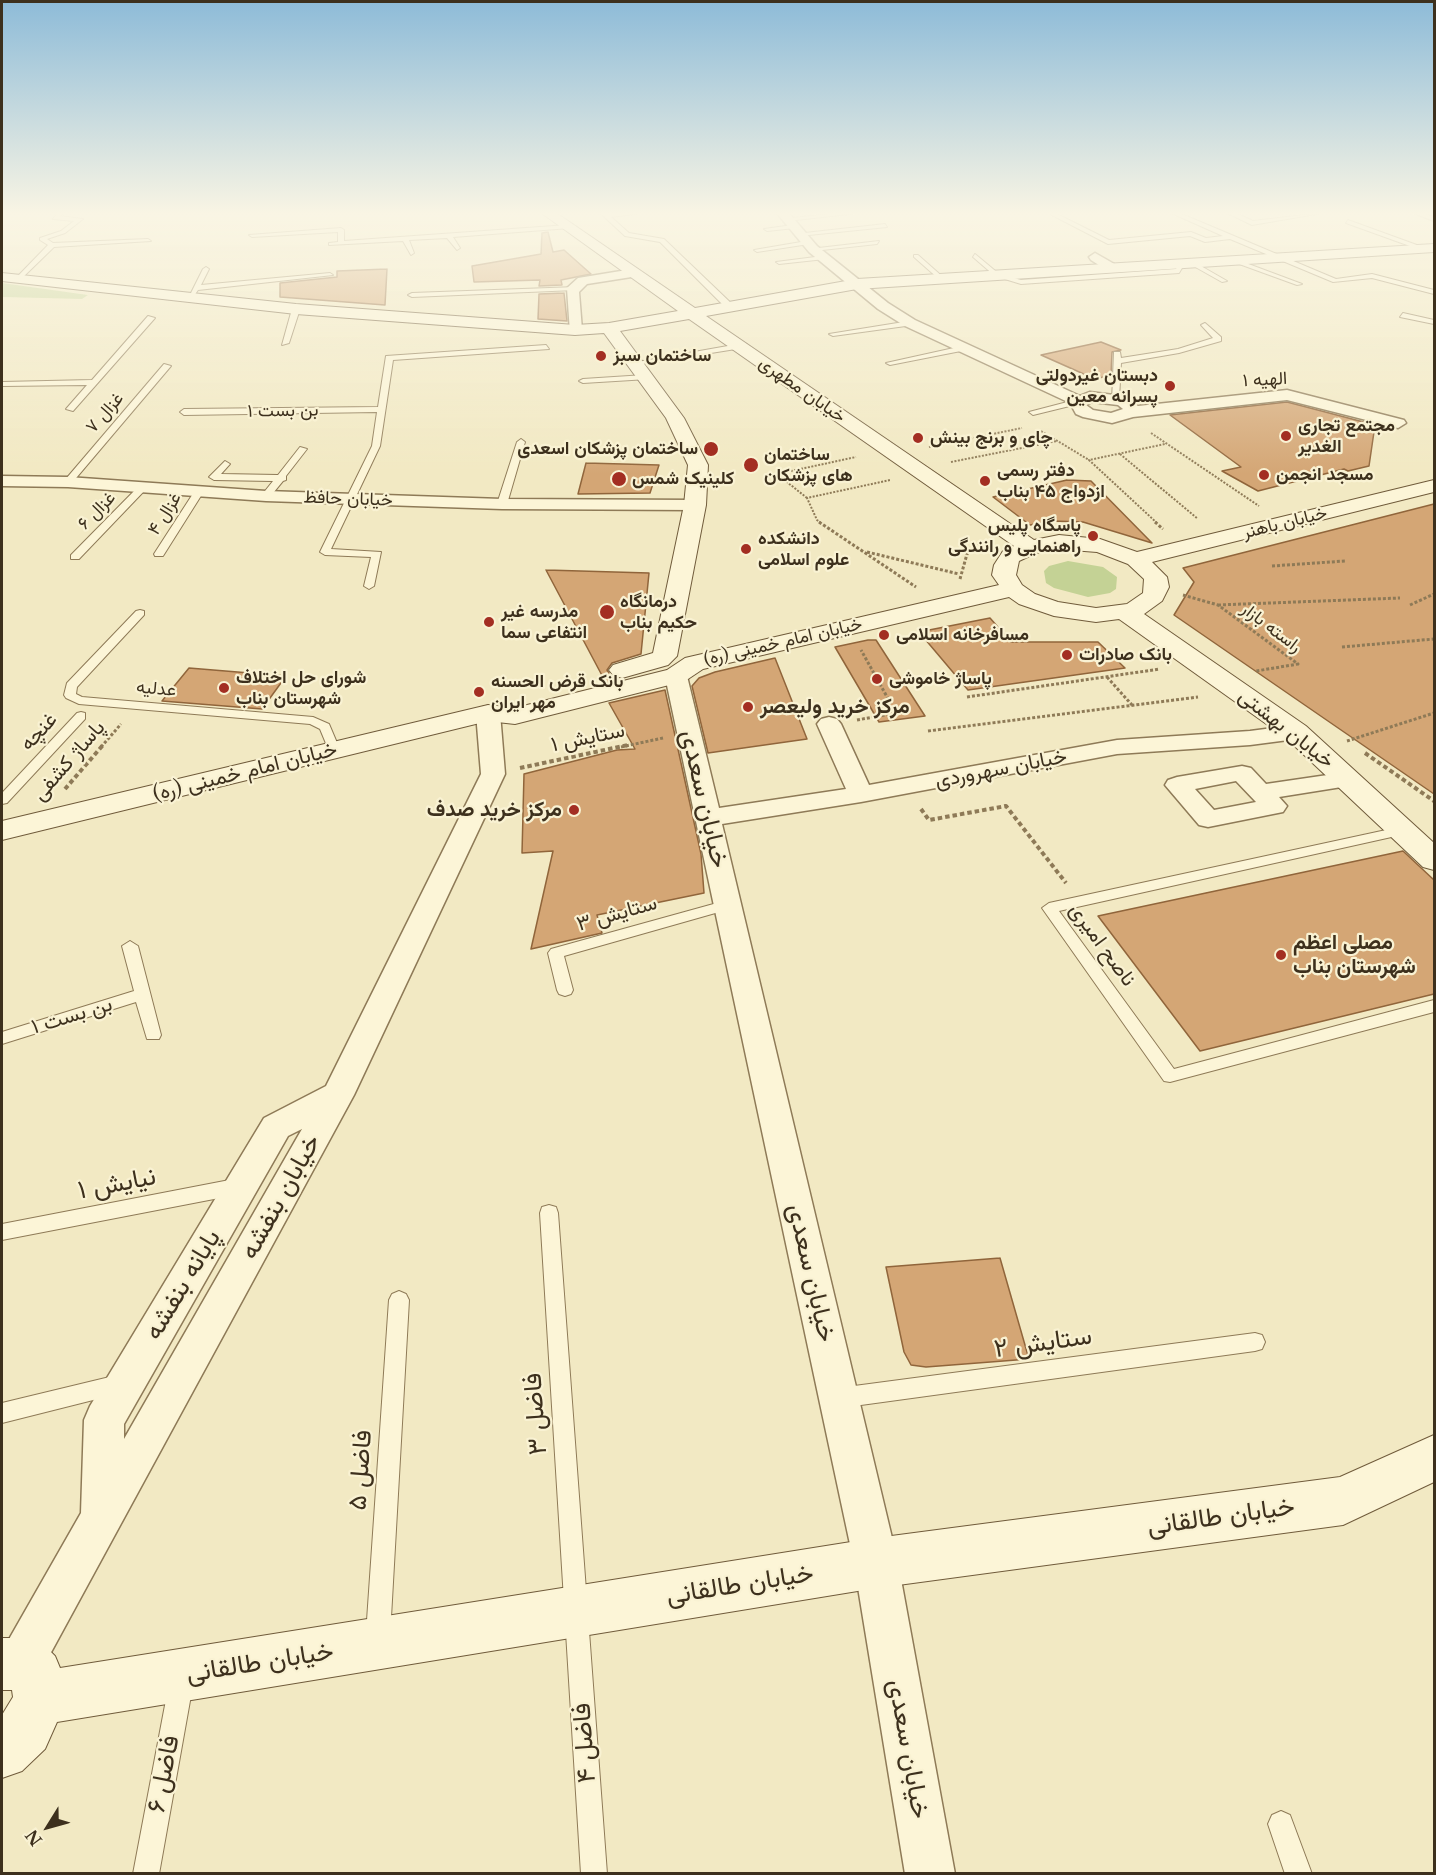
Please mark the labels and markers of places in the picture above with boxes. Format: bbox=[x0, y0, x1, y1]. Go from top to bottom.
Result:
place label: ساختمان سبز bbox=[613, 345, 711, 367]
marker: ساختمان سبز bbox=[594, 349, 608, 363]
place label: دبستان غیردولتی پسرانه معین bbox=[1036, 365, 1158, 407]
marker: دبستان غیردولتی پسرانه معین bbox=[1163, 379, 1177, 393]
place label: مجتمع تجاری الغدیر bbox=[1298, 415, 1395, 458]
place label: چای و برنج بینش bbox=[930, 427, 1053, 449]
marker: مجتمع تجاری الغدیر bbox=[1279, 429, 1293, 443]
marker: چای و برنج بینش bbox=[911, 431, 925, 445]
place label: ساختمان پزشکان اسعدی bbox=[517, 438, 698, 460]
marker: ساختمان پزشکان اسعدی bbox=[702, 440, 720, 458]
place label: ساختمان های پزشکان bbox=[764, 444, 853, 486]
marker: ساختمان های پزشکان bbox=[742, 456, 760, 474]
place label: دفتر رسمی ازدواج ۴۵ بناب bbox=[997, 460, 1105, 502]
place label: مسجد انجمن bbox=[1276, 464, 1374, 486]
place label: کلینیک شمس bbox=[632, 468, 734, 490]
marker: مسجد انجمن bbox=[1257, 468, 1271, 482]
marker: کلینیک شمس bbox=[610, 470, 628, 488]
marker: دفتر رسمی ازدواج ۴۵ بناب bbox=[978, 474, 992, 488]
place label: پاسگاه پلیس راهنمایی و رانندگی bbox=[948, 515, 1081, 558]
place label: دانشکده علوم اسلامی bbox=[758, 528, 849, 570]
marker: پاسگاه پلیس راهنمایی و رانندگی bbox=[1086, 529, 1100, 543]
marker: دانشکده علوم اسلامی bbox=[739, 542, 753, 556]
place label: درمانگاه حکیم بناب bbox=[620, 591, 697, 634]
place label: مدرسه غیر انتفاعی سما bbox=[501, 601, 587, 644]
marker: درمانگاه حکیم بناب bbox=[598, 603, 616, 621]
marker: مدرسه غیر انتفاعی سما bbox=[482, 615, 496, 629]
place label: مسافرخانه اسلامی bbox=[896, 624, 1029, 646]
marker: مسافرخانه اسلامی bbox=[877, 628, 891, 642]
place label: بانک صادرات bbox=[1079, 644, 1172, 666]
marker: بانک صادرات bbox=[1060, 648, 1074, 662]
place label: شورای حل اختلاف شهرستان بناب bbox=[236, 667, 366, 710]
place label: پاساژ خاموشی bbox=[889, 668, 992, 690]
place label: بانک قرض الحسنه مهر ایران bbox=[491, 671, 624, 714]
marker: پاساژ خاموشی bbox=[870, 672, 884, 686]
marker: شورای حل اختلاف شهرستان بناب bbox=[217, 681, 231, 695]
marker: بانک قرض الحسنه مهر ایران bbox=[472, 685, 486, 699]
place label: مرکز خرید ولیعصر bbox=[760, 694, 910, 720]
marker: مرکز خرید ولیعصر bbox=[741, 700, 755, 714]
place label: مرکز خرید صدف bbox=[427, 797, 562, 823]
marker: مرکز خرید صدف bbox=[567, 803, 581, 817]
place label: مصلی اعظم شهرستان بناب bbox=[1293, 930, 1416, 980]
marker: مصلی اعظم شهرستان بناب bbox=[1274, 948, 1288, 962]

